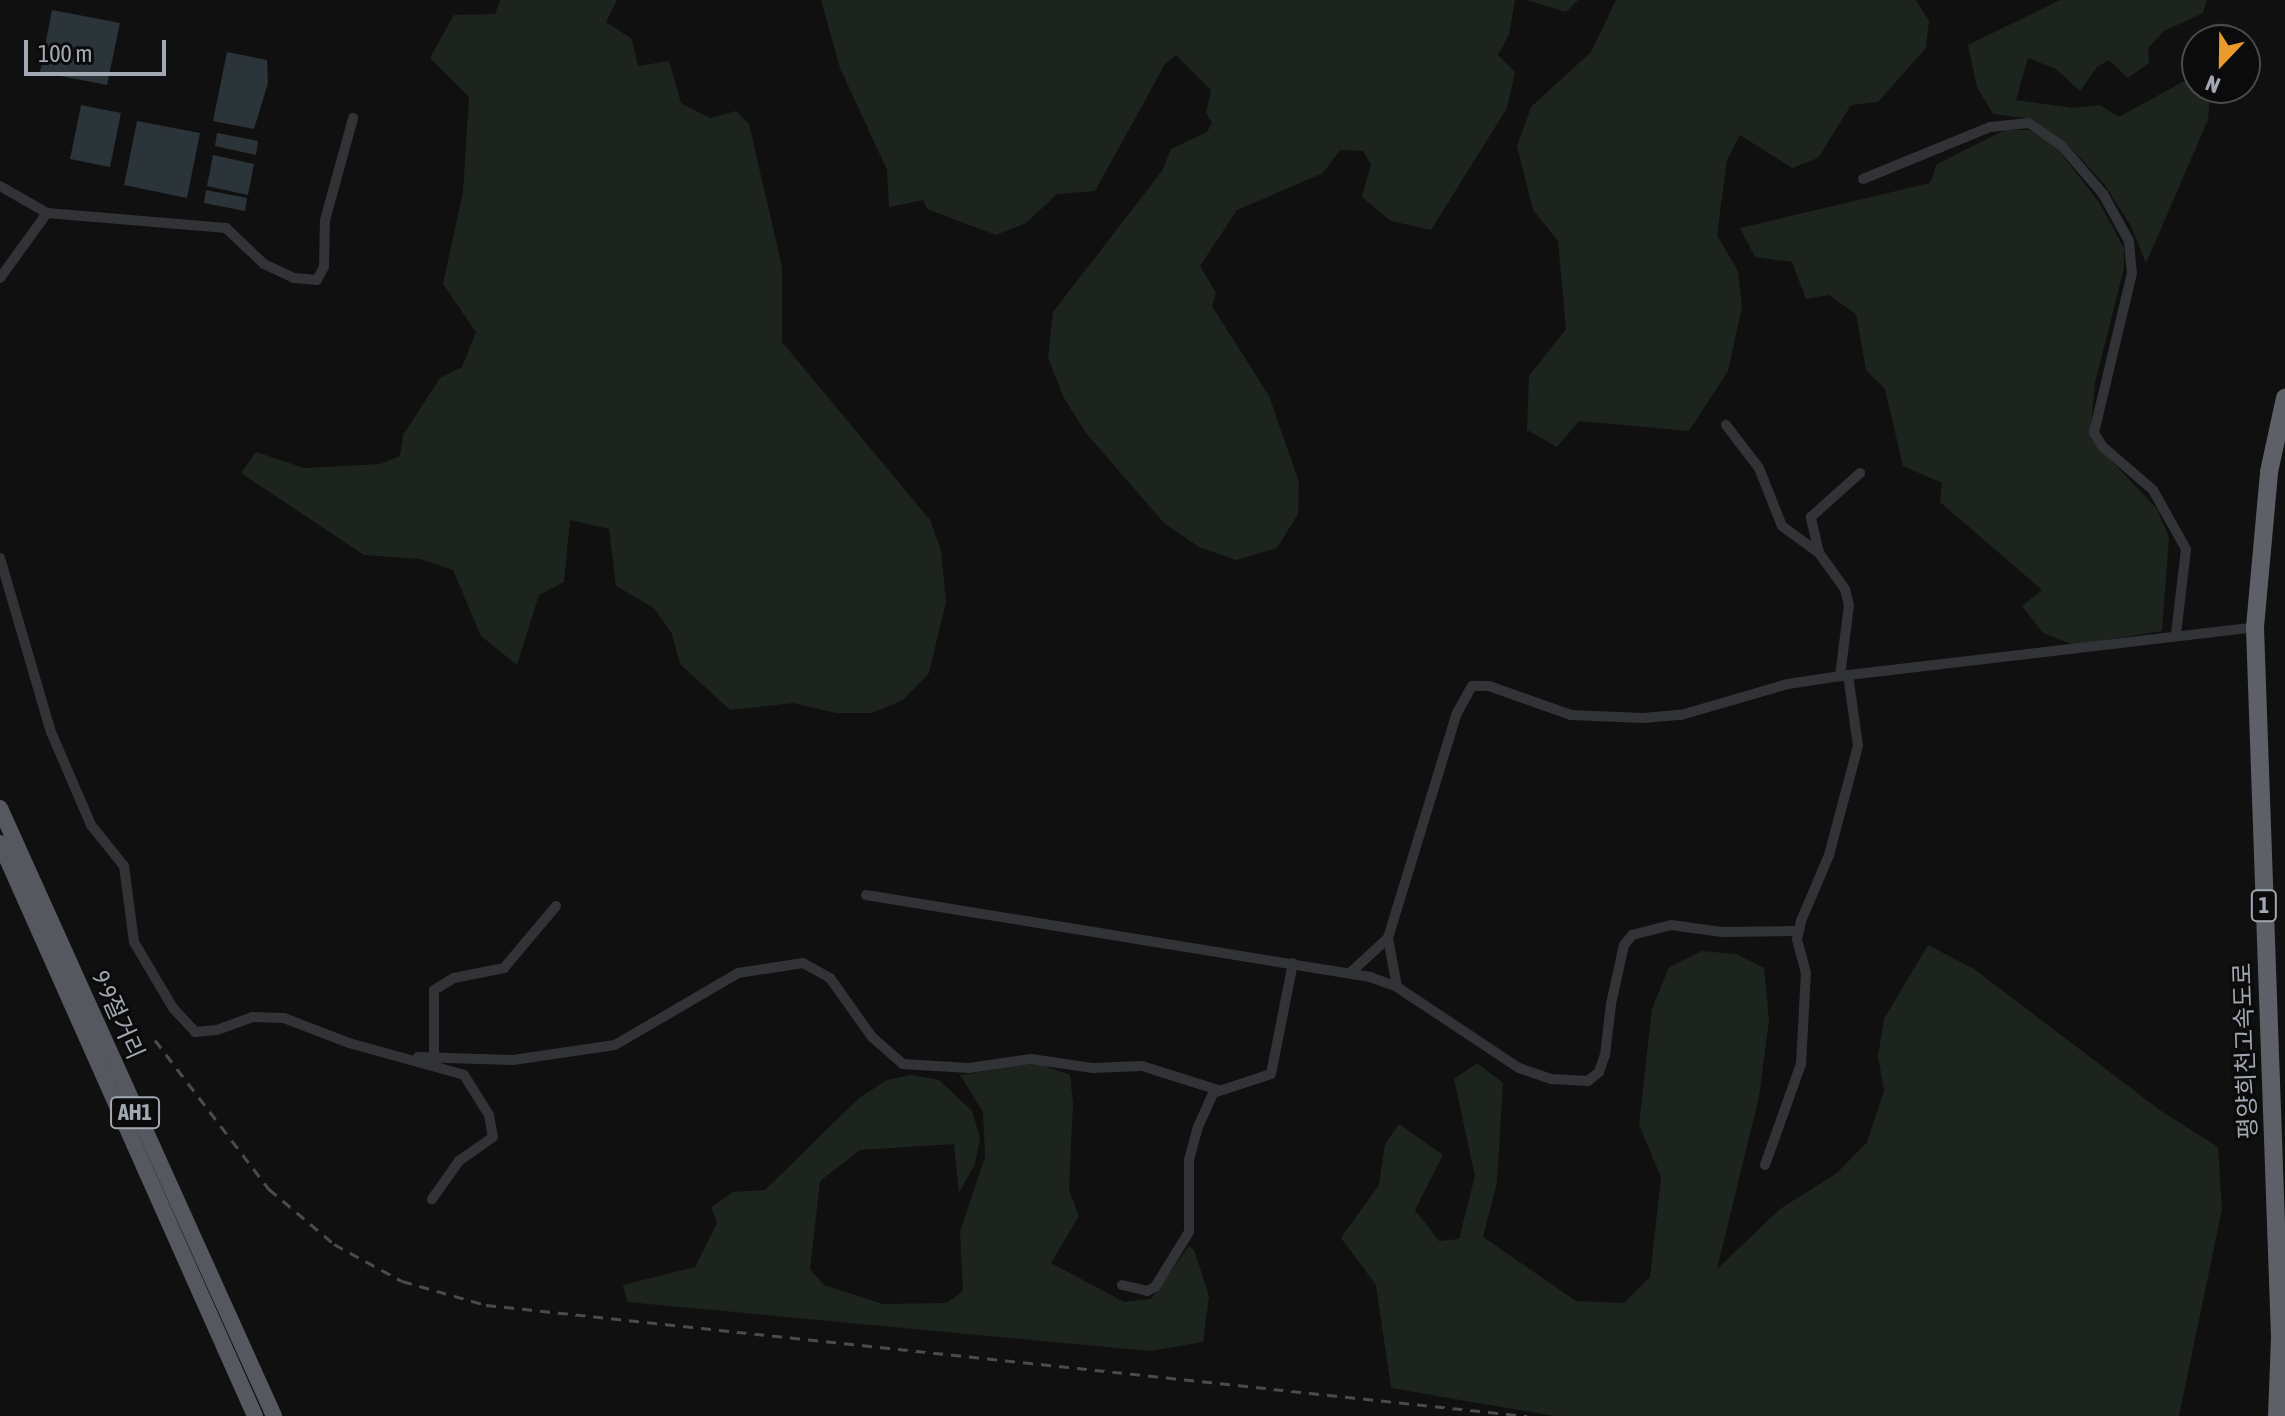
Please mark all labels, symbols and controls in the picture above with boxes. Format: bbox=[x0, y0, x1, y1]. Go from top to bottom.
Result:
scale bar bbox=[28, 24, 170, 74]
north arrow bbox=[2181, 24, 2261, 104]
text: 100 m bbox=[38, 40, 92, 67]
text: N bbox=[2202, 70, 2224, 99]
road number: 1 bbox=[2250, 888, 2278, 924]
street label: 평양희천고속도로 bbox=[2228, 962, 2262, 1140]
street label: 9·9절거리 bbox=[86, 966, 150, 1064]
road number: AH1 bbox=[109, 1095, 161, 1131]

